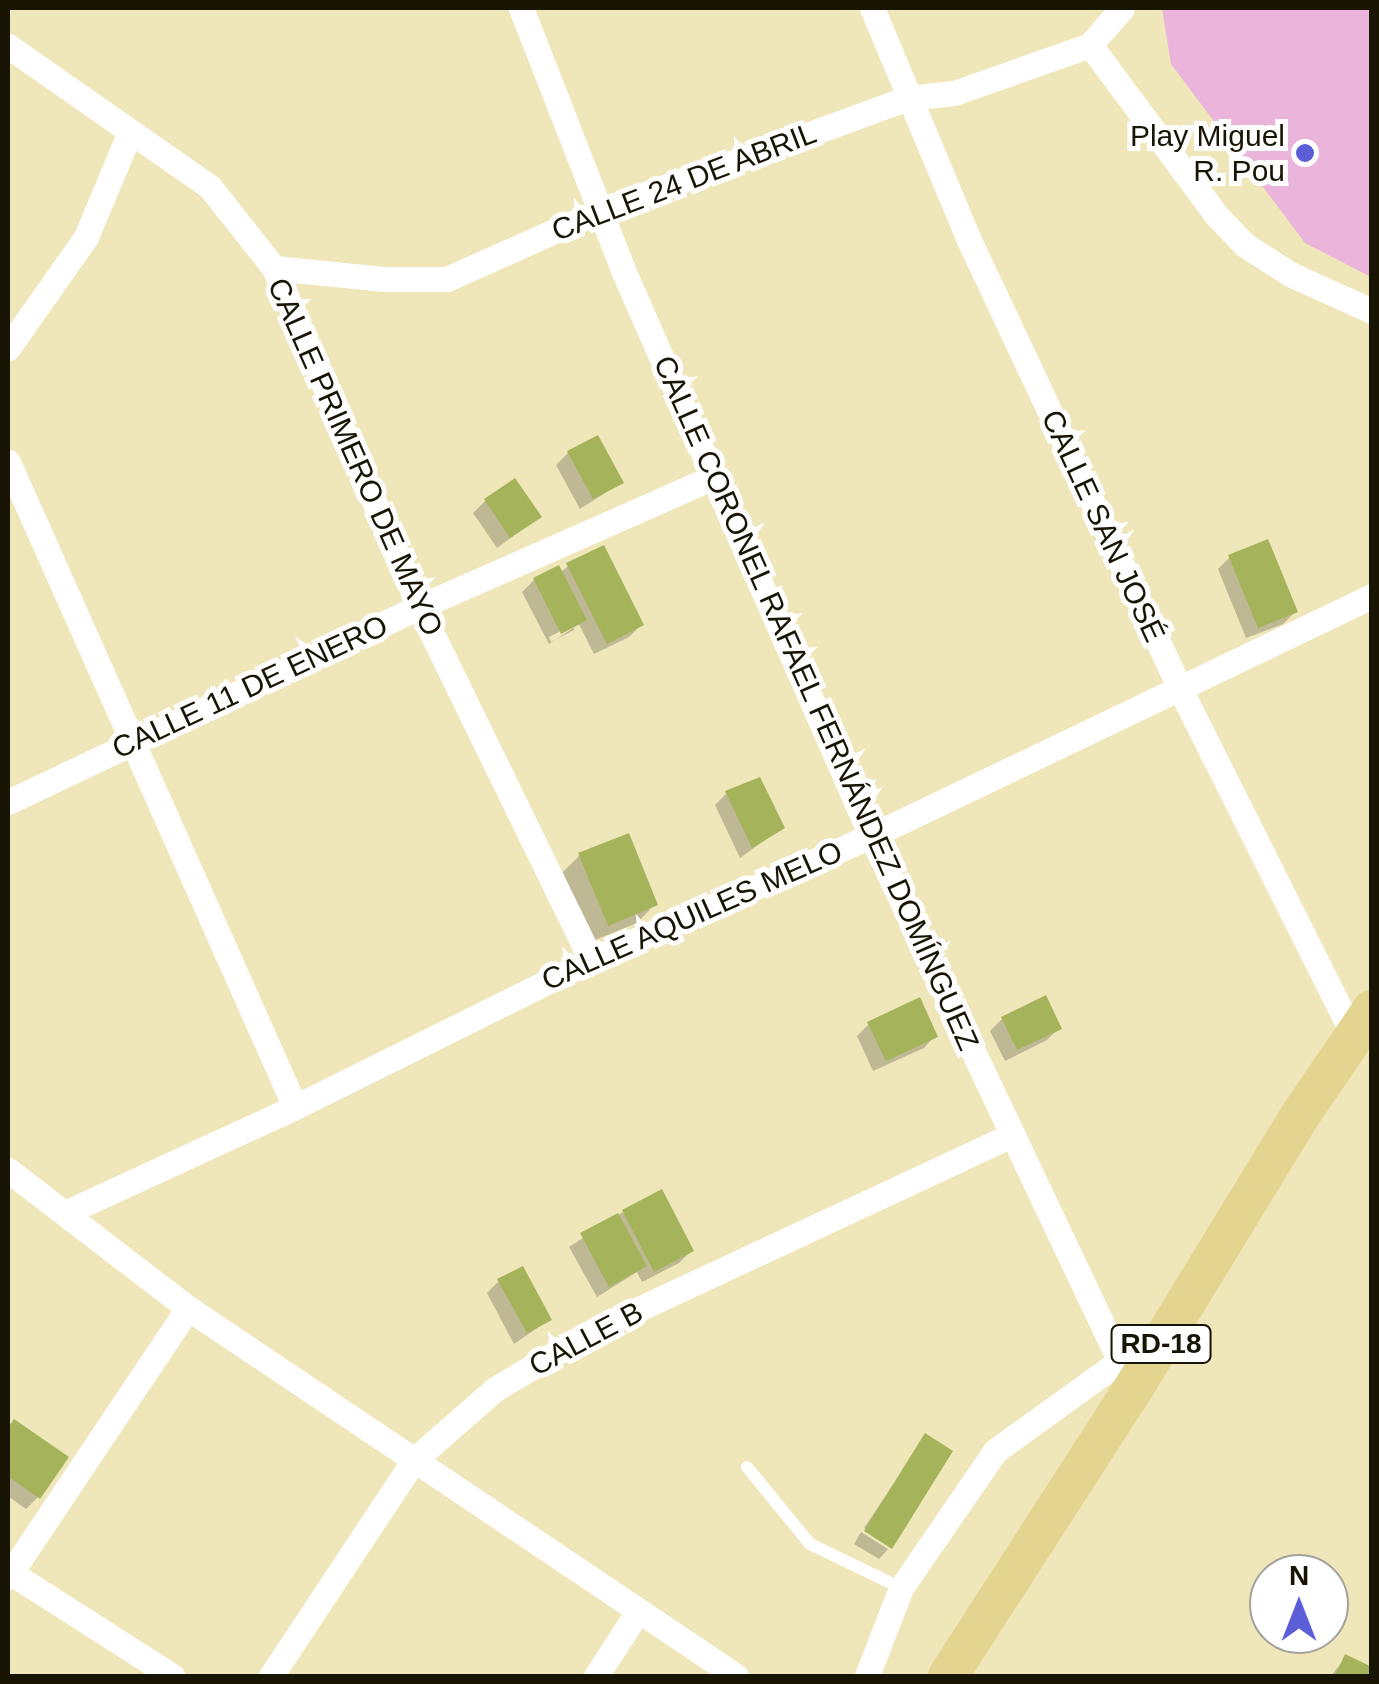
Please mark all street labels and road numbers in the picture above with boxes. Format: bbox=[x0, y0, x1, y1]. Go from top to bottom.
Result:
street label: CALLE 24 DE ABRIL bbox=[546, 115, 822, 249]
street label: CALLE PRIMERO DE MAYO bbox=[260, 273, 450, 641]
street label: CALLE CORONEL RAFAEL FERNÁNDEZ DOMÍNGUEZ bbox=[645, 349, 987, 1057]
street label: CALLE SAN JOSÉ bbox=[1033, 404, 1173, 648]
street label: CALLE 11 DE ENERO bbox=[107, 607, 393, 767]
street label: CALLE AQUILES MELO bbox=[535, 833, 849, 999]
street label: CALLE B bbox=[523, 1294, 649, 1384]
road number: RD-18 bbox=[1108, 1321, 1214, 1367]

